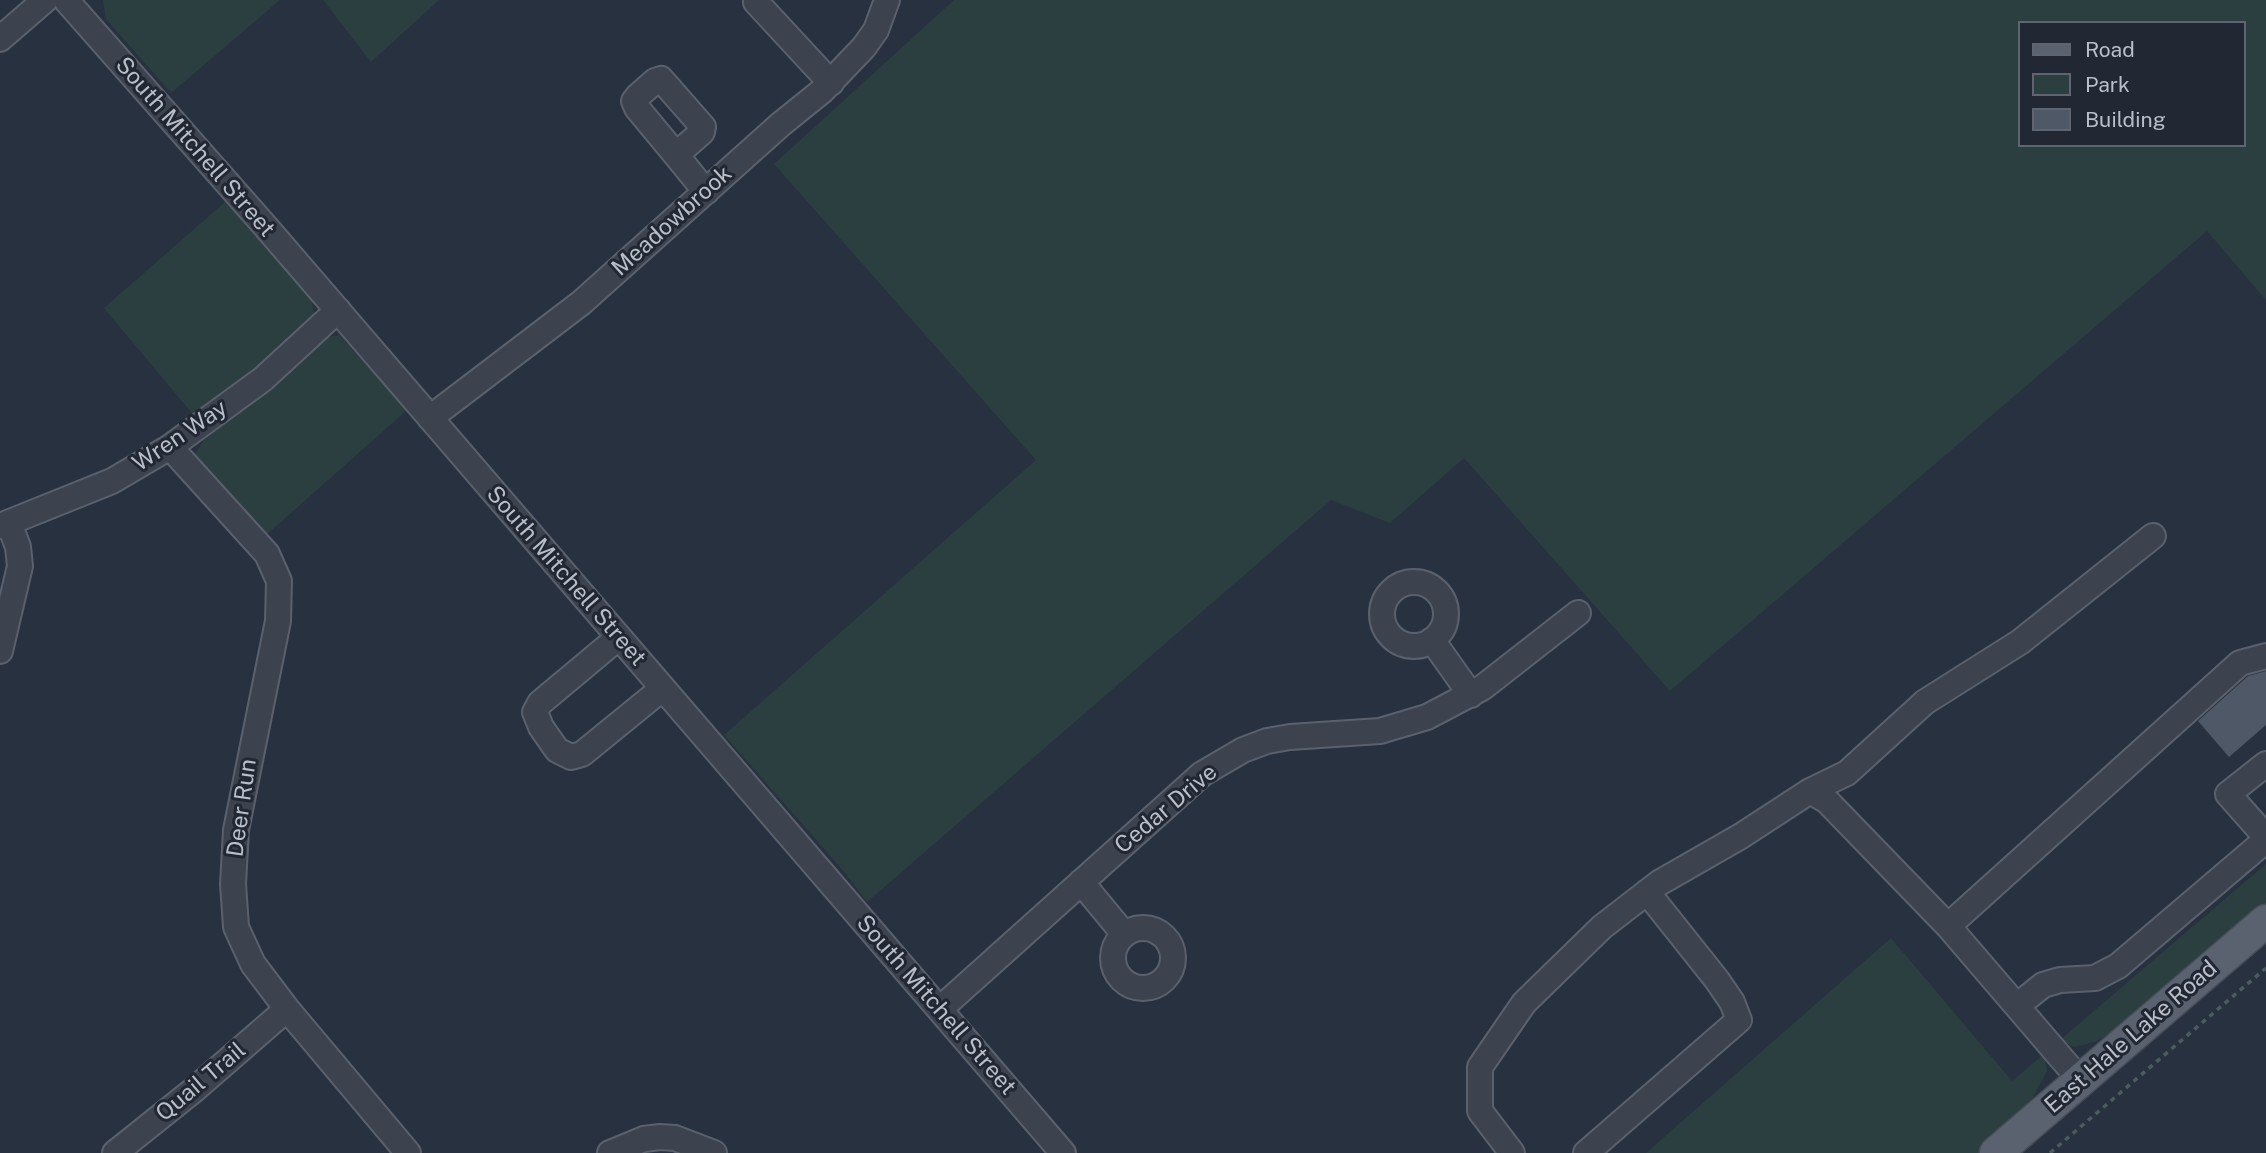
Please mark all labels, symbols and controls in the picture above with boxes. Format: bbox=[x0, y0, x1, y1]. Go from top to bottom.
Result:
legend bbox=[2018, 21, 2245, 147]
text: Road bbox=[2085, 37, 2135, 62]
street label: South Mitchell Street bbox=[109, 51, 281, 243]
text: Park bbox=[2085, 72, 2130, 97]
text: Building bbox=[2085, 107, 2166, 132]
street label: Meadowbrook bbox=[606, 160, 738, 282]
street label: Wren Way bbox=[128, 394, 232, 478]
street label: South Mitchell Street bbox=[480, 480, 652, 672]
street label: Deer Run bbox=[221, 757, 263, 859]
street label: Cedar Drive bbox=[1109, 758, 1223, 860]
street label: South Mitchell Street bbox=[850, 909, 1022, 1101]
street label: East Hale Lake Road bbox=[2039, 955, 2223, 1119]
street label: Quail Trail bbox=[151, 1037, 251, 1127]

